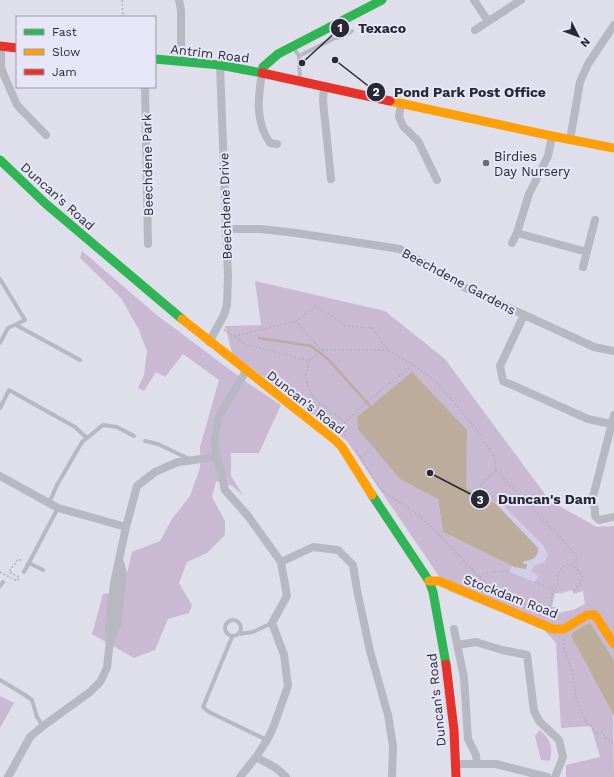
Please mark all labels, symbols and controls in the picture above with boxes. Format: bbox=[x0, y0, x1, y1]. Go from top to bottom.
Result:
callout: Texaco bbox=[330, 15, 414, 41]
legend bbox=[16, 16, 156, 88]
north arrow bbox=[558, 16, 598, 56]
text: Texaco bbox=[358, 20, 406, 36]
text: 1 bbox=[337, 21, 343, 35]
text: Fast bbox=[52, 25, 77, 39]
text: N bbox=[578, 35, 593, 50]
street label: Antrim Road bbox=[170, 41, 250, 66]
text: Slow bbox=[52, 45, 80, 59]
text: Jam bbox=[52, 65, 77, 79]
callout: Pond Park Post Office bbox=[366, 79, 555, 105]
text: Pond Park Post Office bbox=[394, 84, 546, 100]
text: 2 bbox=[372, 85, 380, 99]
street label: Beechdene Park bbox=[139, 113, 156, 216]
place label: Birdies Day Nursery bbox=[494, 149, 570, 179]
street label: Beechdene Drive bbox=[216, 152, 235, 260]
marker: Birdies Day Nursery bbox=[481, 158, 491, 168]
street label: Duncan's Road bbox=[18, 159, 98, 233]
street label: Beechdene Gardens bbox=[399, 245, 518, 318]
street label: Duncan's Road bbox=[264, 368, 347, 437]
callout: Duncan's Dam bbox=[470, 486, 604, 512]
text: Duncan's Dam bbox=[498, 491, 596, 507]
text: 3 bbox=[476, 493, 484, 507]
street label: Stockdam Road bbox=[461, 572, 560, 621]
street label: Duncan's Road bbox=[424, 653, 449, 747]

